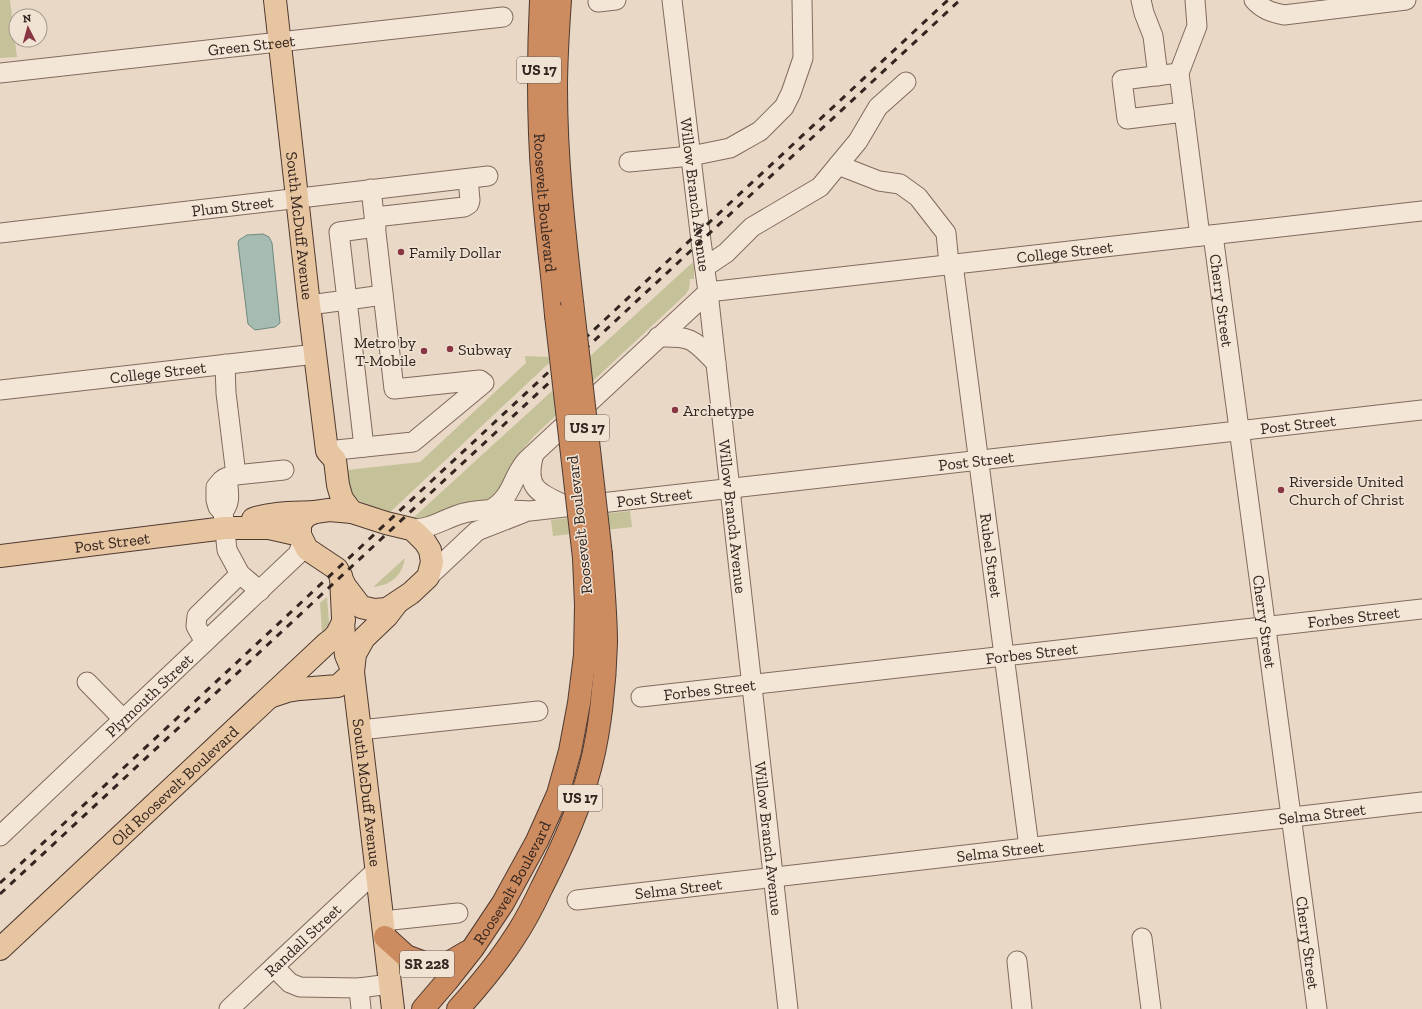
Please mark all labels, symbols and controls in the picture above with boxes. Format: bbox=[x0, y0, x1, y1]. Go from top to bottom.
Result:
north arrow bbox=[8, 8, 48, 48]
text: N bbox=[22, 12, 32, 25]
street label: Green Street bbox=[207, 31, 296, 60]
road number: US 17 bbox=[517, 57, 561, 83]
street label: Willow Branch Avenue bbox=[676, 117, 714, 273]
street label: Roosevelt Boulevard bbox=[530, 133, 561, 273]
street label: South McDuff Avenue bbox=[282, 151, 317, 301]
street label: Plum Street bbox=[191, 192, 274, 221]
street label: College Street bbox=[1016, 237, 1114, 267]
place label: Family Dollar bbox=[409, 243, 502, 262]
marker: Family Dollar bbox=[396, 247, 406, 257]
street label: Cherry Street bbox=[1206, 253, 1237, 348]
place label: Metro by T-Mobile bbox=[354, 333, 417, 370]
place label: Subway bbox=[458, 340, 513, 359]
marker: Subway bbox=[445, 344, 455, 354]
marker: Metro by T-Mobile bbox=[419, 346, 429, 356]
street label: College Street bbox=[109, 358, 207, 387]
place label: Archetype bbox=[683, 401, 754, 420]
marker: Archetype bbox=[670, 405, 680, 415]
street label: Post Street bbox=[1259, 411, 1337, 438]
road number: US 17 bbox=[565, 415, 609, 441]
street label: Willow Branch Avenue bbox=[715, 439, 751, 594]
street label: Post Street bbox=[937, 447, 1015, 475]
street label: Roosevelt Boulevard bbox=[563, 454, 596, 595]
place label: Riverside United Church of Christ bbox=[1289, 472, 1404, 509]
street label: Post Street bbox=[616, 484, 693, 511]
marker: Riverside United Church of Christ bbox=[1276, 485, 1286, 495]
street label: Rubel Street bbox=[976, 512, 1006, 599]
street label: Post Street bbox=[73, 528, 151, 557]
street label: Cherry Street bbox=[1249, 574, 1280, 669]
street label: Forbes Street bbox=[1307, 603, 1401, 632]
street label: Forbes Street bbox=[985, 639, 1079, 668]
street label: Plymouth Street bbox=[102, 650, 197, 741]
street label: Forbes Street bbox=[663, 675, 757, 704]
street label: South McDuff Avenue bbox=[349, 718, 385, 868]
street label: Old Roosevelt Boulevard bbox=[107, 722, 243, 850]
street label: Willow Branch Avenue bbox=[750, 761, 786, 916]
road number: US 17 bbox=[558, 785, 602, 811]
street label: Selma Street bbox=[1277, 800, 1367, 829]
street label: Roosevelt Boulevard bbox=[469, 818, 555, 948]
street label: Selma Street bbox=[956, 837, 1045, 866]
street label: Selma Street bbox=[634, 874, 723, 903]
street label: Cherry Street bbox=[1292, 895, 1323, 991]
street label: Randall Street bbox=[261, 900, 345, 981]
road number: SR 228 bbox=[400, 951, 454, 977]

